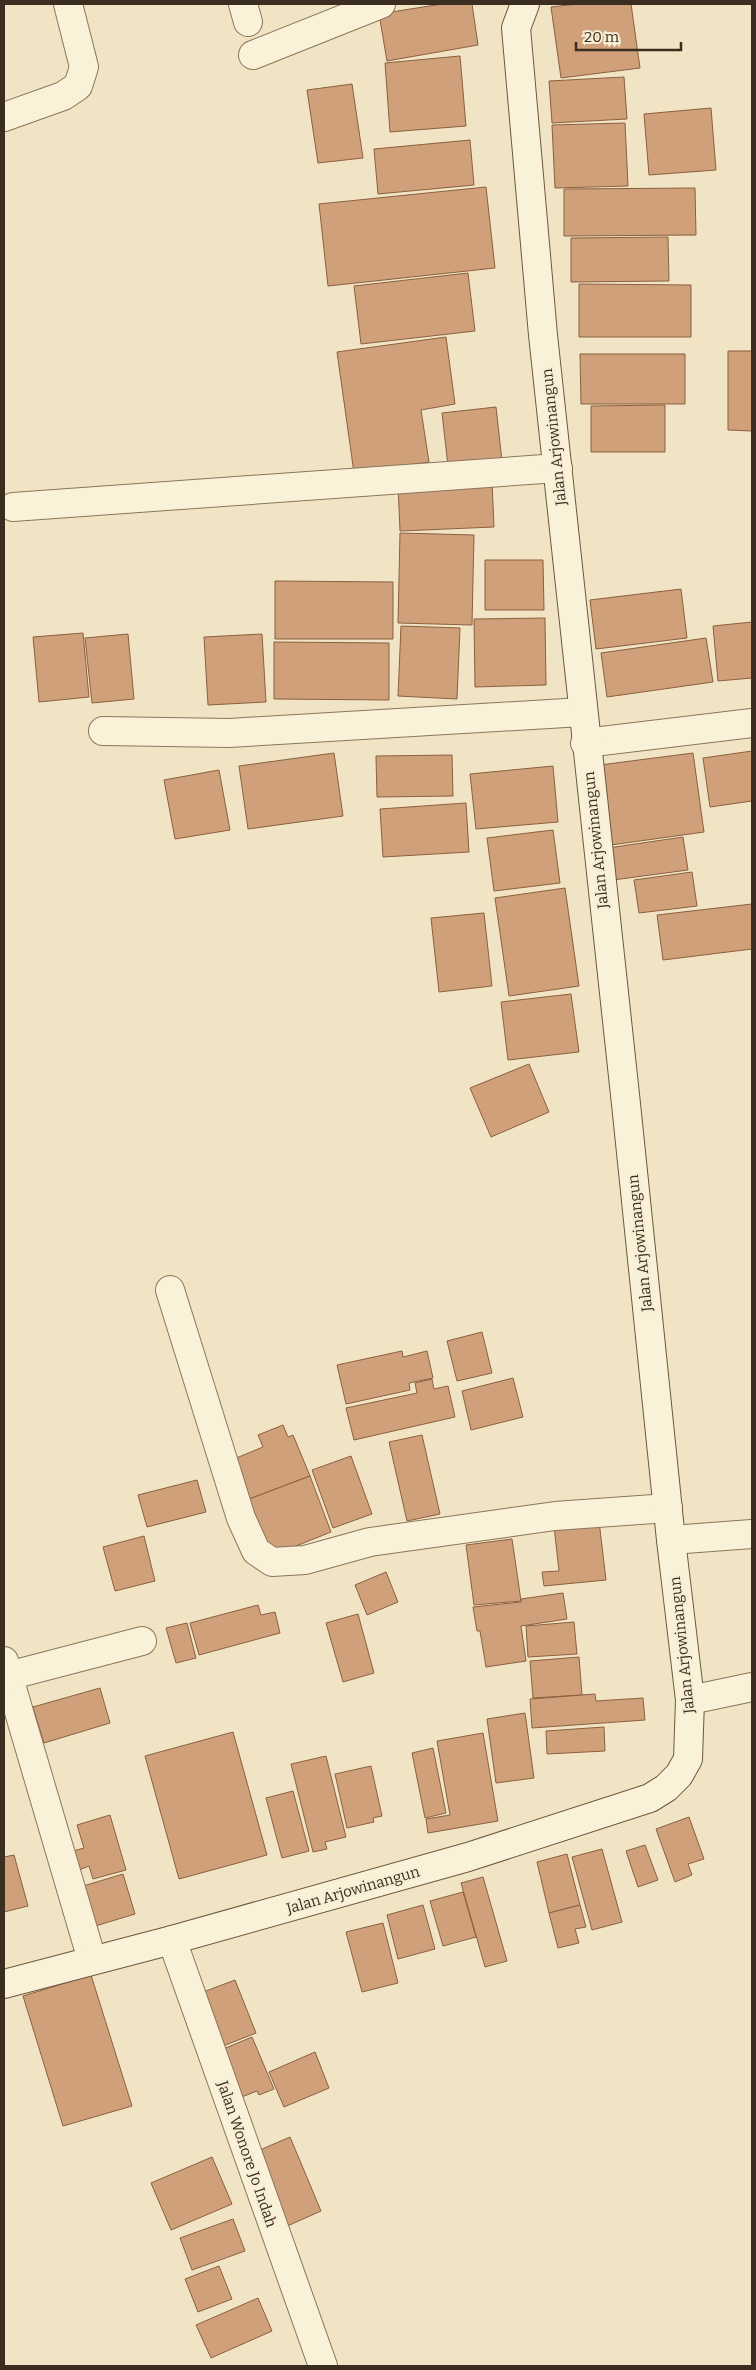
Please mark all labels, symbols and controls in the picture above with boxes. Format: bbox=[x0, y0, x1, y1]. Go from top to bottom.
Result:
scale bar bbox=[576, 20, 681, 52]
text: 20 m bbox=[584, 28, 620, 46]
street label: Jalan Arjowinangun bbox=[538, 367, 570, 507]
street label: Jalan Arjowinangun bbox=[580, 770, 612, 910]
street label: Jalan Arjowinangun bbox=[624, 1173, 656, 1313]
street label: Jalan Arjowinangun bbox=[666, 1575, 698, 1715]
street label: Jalan Arjowinangun bbox=[283, 1862, 422, 1918]
street label: Jalan Wonore Jo Indah bbox=[213, 2078, 281, 2230]

